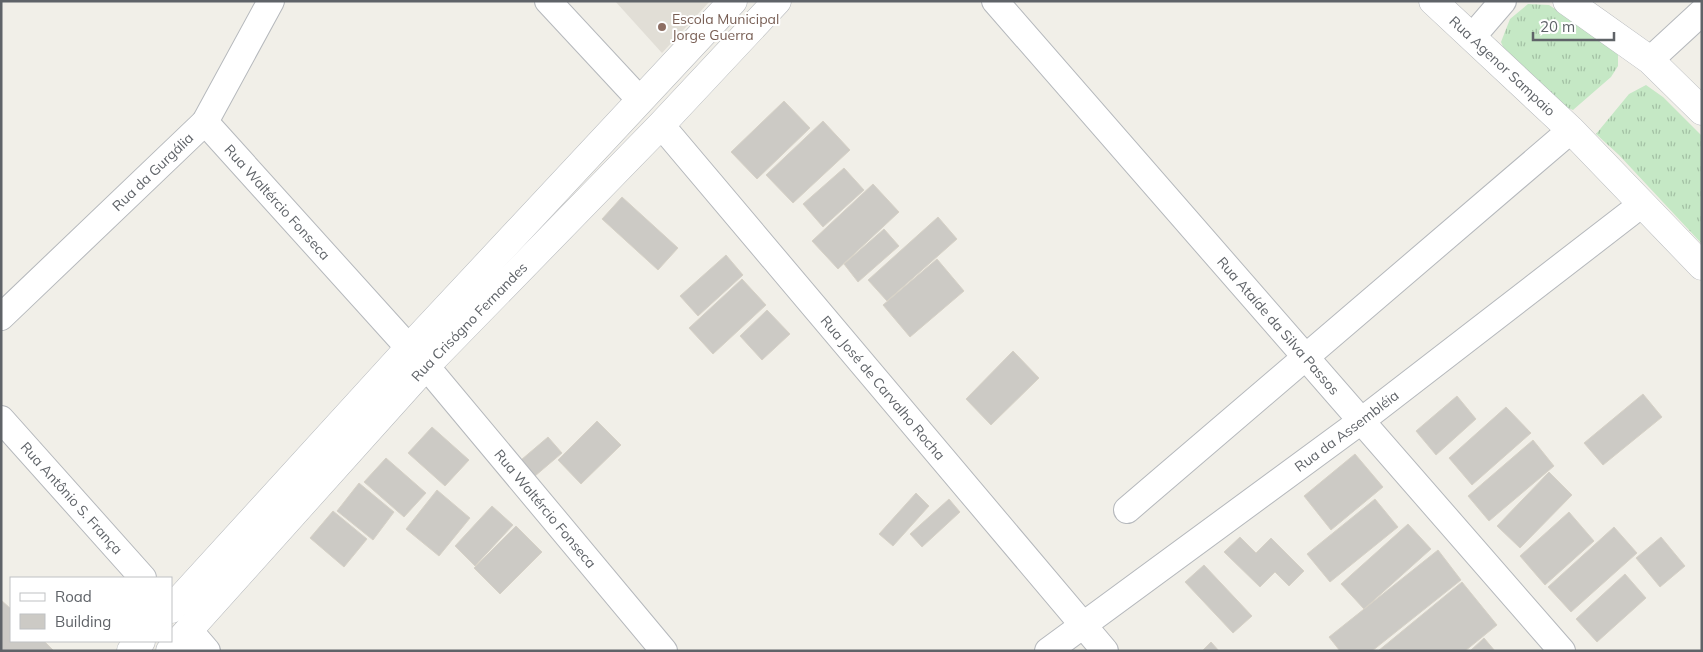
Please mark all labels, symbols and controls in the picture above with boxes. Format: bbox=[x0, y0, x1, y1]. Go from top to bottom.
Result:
place label: Escola Municipal Jorge Guerra bbox=[672, 10, 779, 44]
scale bar bbox=[1533, 10, 1614, 42]
street label: Rua Agenor Sampaio bbox=[1446, 12, 1559, 120]
text: 20 m bbox=[1540, 17, 1575, 36]
marker: Escola Municipal Jorge Guerra bbox=[656, 21, 668, 33]
street label: Rua da Gurgália bbox=[108, 129, 197, 215]
street label: Rua Waltércio Fonseca bbox=[221, 141, 334, 264]
street label: Rua Ataíde da Silva Passos bbox=[1213, 253, 1344, 399]
street label: Rua Crisógno Fernandes bbox=[407, 258, 531, 385]
street label: Rua José de Carvalho Rocha bbox=[817, 312, 949, 464]
street label: Rua da Assembléia bbox=[1291, 386, 1402, 476]
street label: Rua Antônio S. França bbox=[17, 438, 126, 558]
street label: Rua Waltércio Fonseca bbox=[490, 446, 600, 572]
legend bbox=[10, 577, 172, 642]
text: Road bbox=[55, 587, 92, 606]
text: Building bbox=[55, 612, 111, 631]

